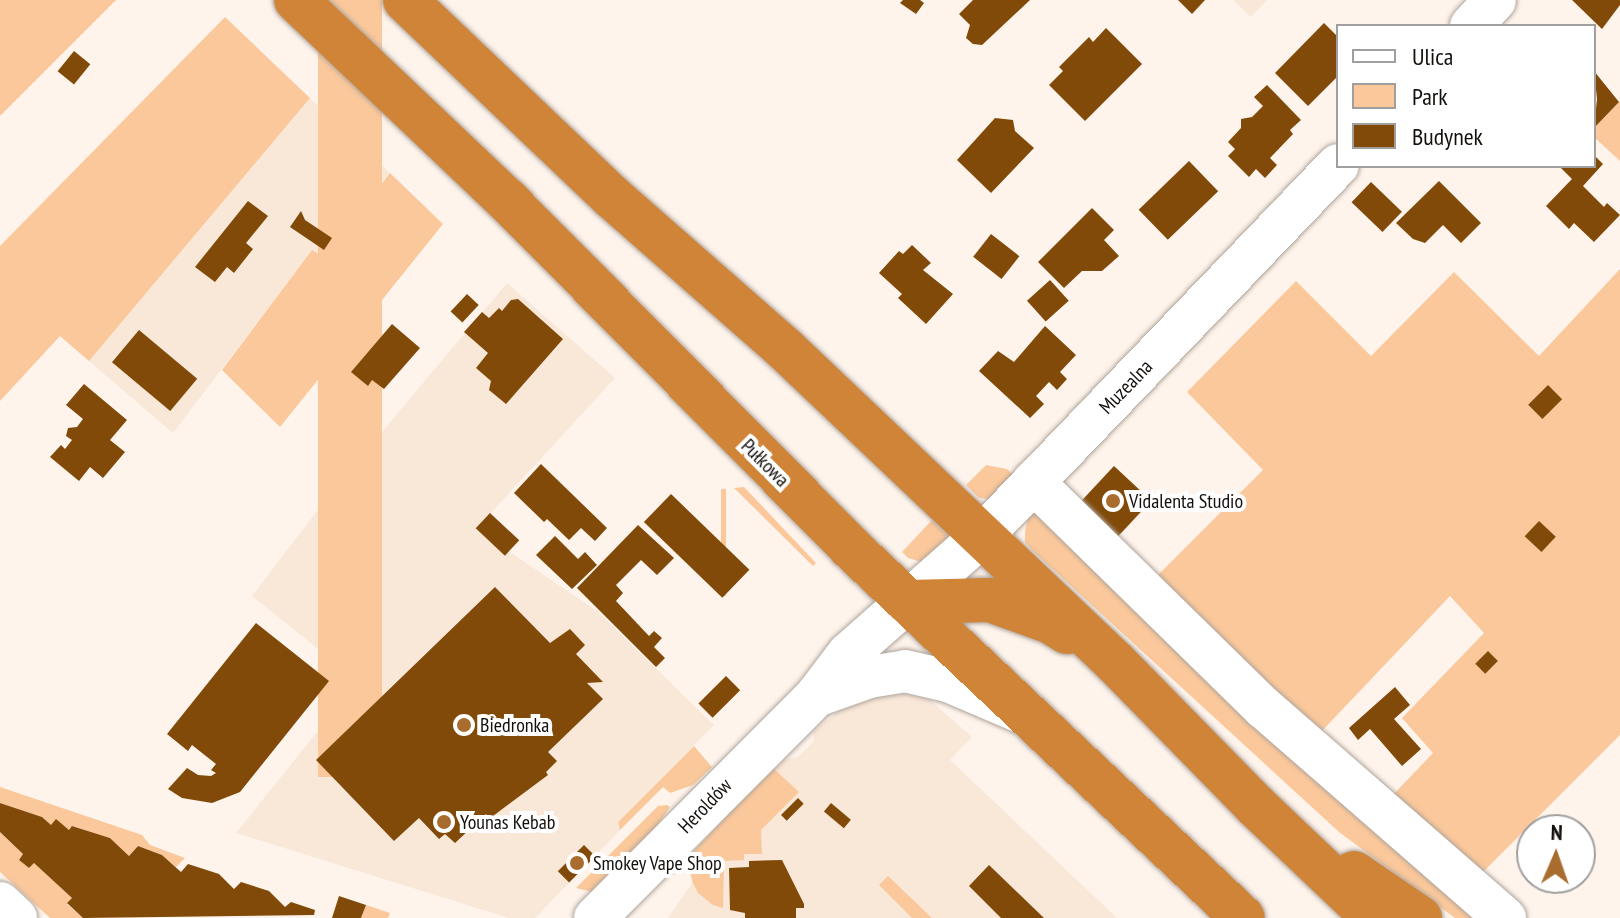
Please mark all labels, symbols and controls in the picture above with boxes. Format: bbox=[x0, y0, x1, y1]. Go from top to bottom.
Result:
legend bbox=[1336, 24, 1596, 168]
text: Ulica bbox=[1412, 41, 1453, 72]
text: Park bbox=[1412, 81, 1448, 112]
text: Budynek bbox=[1412, 121, 1483, 152]
street label: Muzealna bbox=[1094, 355, 1158, 419]
street label: Pułkowa bbox=[736, 434, 794, 492]
place label: Vidalenta Studio bbox=[1129, 489, 1243, 513]
marker: Vidalenta Studio bbox=[1104, 492, 1122, 510]
place label: Biedronka bbox=[480, 713, 549, 737]
marker: Biedronka bbox=[455, 716, 473, 734]
street label: Heroldów bbox=[673, 774, 737, 838]
place label: Younas Kebab bbox=[460, 810, 555, 834]
marker: Younas Kebab bbox=[435, 813, 453, 831]
north arrow bbox=[1516, 814, 1596, 894]
text: N bbox=[1550, 818, 1563, 846]
place label: Smokey Vape Shop bbox=[593, 851, 723, 875]
marker: Smokey Vape Shop bbox=[568, 854, 586, 872]

